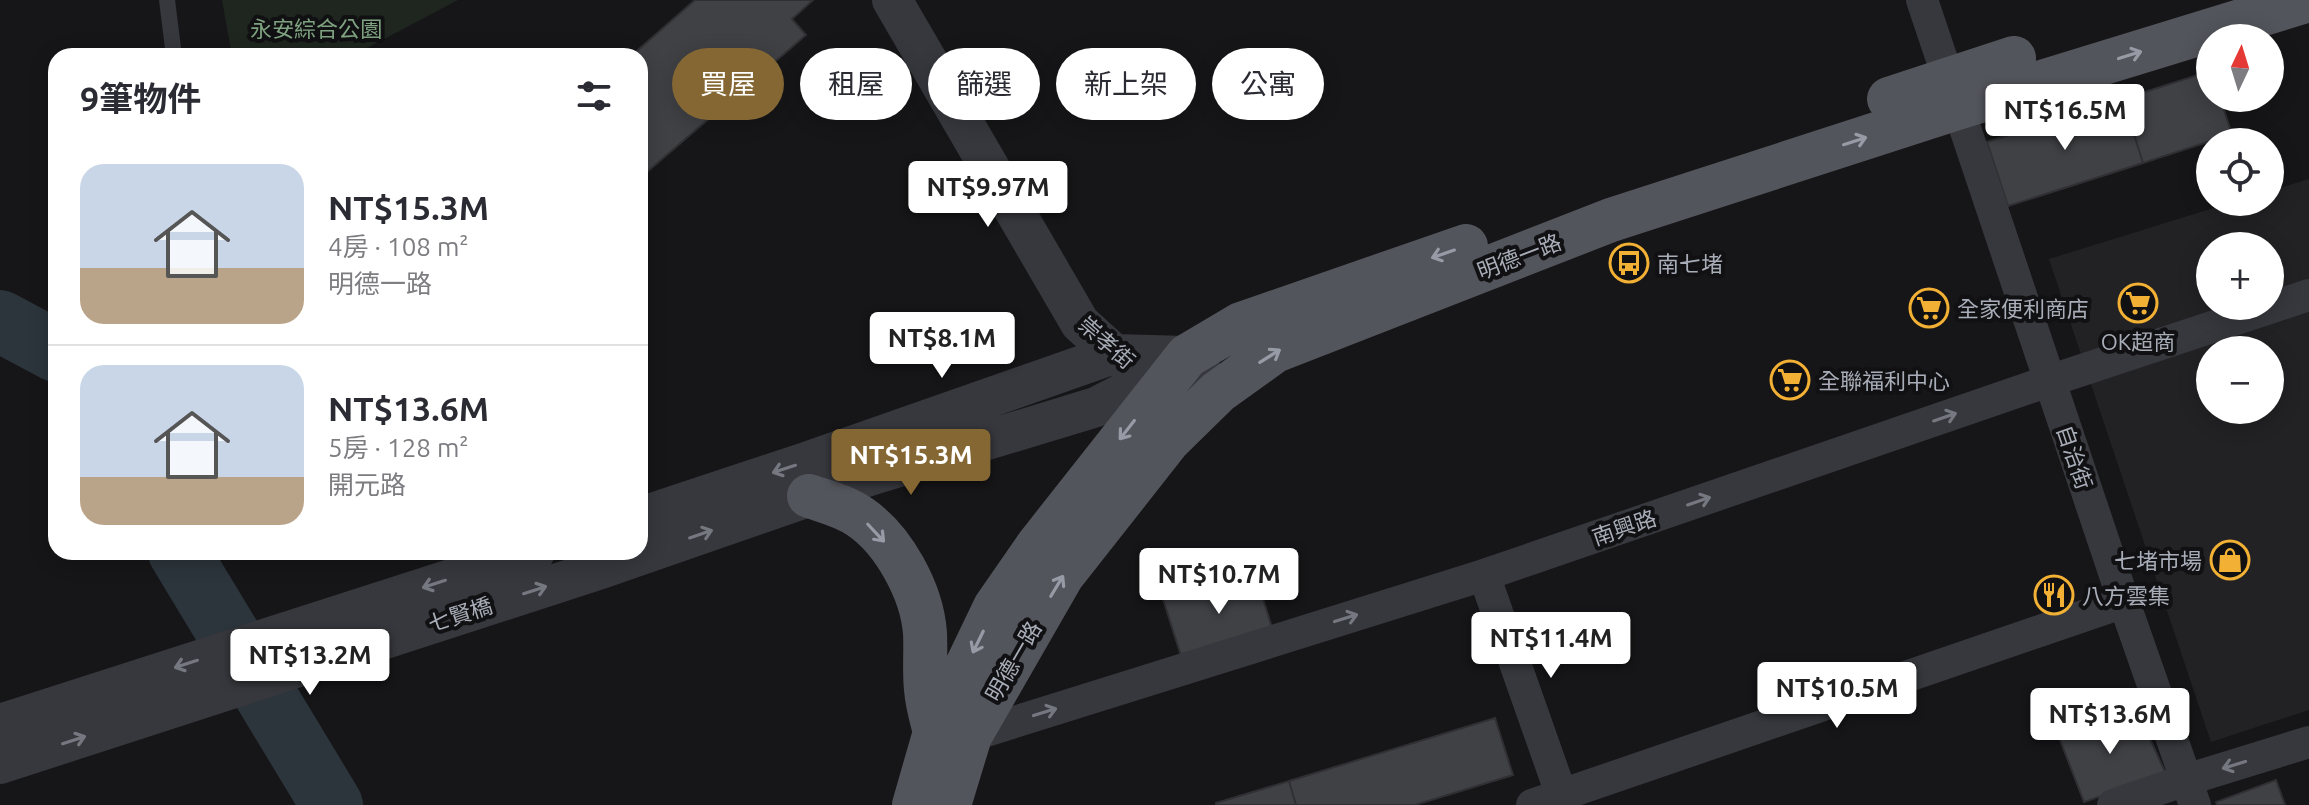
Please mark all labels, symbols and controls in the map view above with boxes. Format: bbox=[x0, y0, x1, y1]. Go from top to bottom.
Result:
park label: 永安綜合公園 bbox=[250, 16, 382, 41]
north arrow bbox=[2196, 24, 2284, 112]
map controls bbox=[2196, 24, 2284, 424]
one-way arrow bbox=[2117, 47, 2142, 61]
chip: 買屋 bbox=[672, 48, 784, 120]
chip: 租屋 bbox=[800, 48, 912, 120]
chip: 篩選 bbox=[928, 48, 1040, 120]
chip: 新上架 bbox=[1056, 48, 1196, 120]
chip: 公寓 bbox=[1212, 48, 1324, 120]
icon: filters bbox=[572, 74, 616, 118]
text: 9筆物件 bbox=[80, 79, 201, 117]
pin: NT$16.5M bbox=[1982, 84, 2148, 152]
text: NT$16.5M bbox=[2003, 95, 2127, 124]
button: locate bbox=[2196, 128, 2284, 216]
one-way arrow bbox=[1843, 132, 1868, 147]
pin: NT$9.97M bbox=[905, 161, 1071, 229]
text: NT$9.97M bbox=[926, 172, 1050, 201]
text: NT$15.3M bbox=[328, 188, 489, 226]
icon: home bbox=[144, 196, 240, 292]
street label: 明德一路 bbox=[1473, 229, 1565, 283]
text: 4房 · 108 m² bbox=[328, 232, 469, 261]
button: + bbox=[2196, 232, 2284, 320]
bus stop icon: 南七堵 bbox=[1608, 242, 1650, 284]
one-way arrow bbox=[1431, 248, 1456, 262]
place label: 南七堵 bbox=[1657, 251, 1723, 276]
text: 明德一路 bbox=[328, 269, 432, 298]
supermarket icon: OK超商 bbox=[2117, 282, 2159, 324]
supermarket icon: 全家便利商店 bbox=[1908, 287, 1950, 329]
place label: 全家便利商店 bbox=[1957, 296, 2089, 321]
street label: 崇孝街 bbox=[1074, 311, 1140, 373]
pin: NT$8.1M bbox=[868, 312, 1016, 380]
text: NT$8.1M bbox=[888, 323, 996, 352]
place label: OK超商 bbox=[2101, 329, 2175, 354]
button: − bbox=[2196, 336, 2284, 424]
one-way arrow bbox=[1258, 348, 1281, 364]
supermarket icon: 全聯福利中心 bbox=[1769, 359, 1811, 401]
place label: 全聯福利中心 bbox=[1818, 368, 1950, 393]
text: NT$13.6M bbox=[328, 389, 489, 427]
icon: home bbox=[144, 397, 240, 493]
one-way arrow bbox=[1933, 408, 1958, 423]
one-way arrow bbox=[1118, 419, 1136, 440]
street label: 自治街 bbox=[2052, 422, 2098, 492]
pin: NT$15.3M bbox=[828, 429, 994, 497]
text: 5房 · 128 m² bbox=[328, 433, 469, 462]
text: NT$15.3M bbox=[849, 440, 973, 469]
one-way arrow bbox=[772, 463, 797, 478]
text: 開元路 bbox=[328, 470, 406, 499]
one-way arrow bbox=[1687, 493, 1712, 508]
street label: 南興路 bbox=[1589, 504, 1659, 550]
one-way arrow bbox=[866, 522, 884, 542]
one-way arrow bbox=[688, 526, 713, 540]
shop icon: 七堵市場 bbox=[2209, 539, 2251, 581]
pin: NT$10.7M bbox=[1136, 548, 1302, 616]
place label: 七堵市場 bbox=[2114, 548, 2202, 573]
text: NT$10.7M bbox=[1157, 559, 1281, 588]
one-way arrow bbox=[1050, 574, 1065, 598]
restaurant icon: 八方雲集 bbox=[2033, 574, 2075, 616]
one-way arrow bbox=[421, 578, 446, 593]
one-way arrow bbox=[522, 582, 547, 597]
place label: 八方雲集 bbox=[2082, 583, 2170, 608]
street label: 七賢橋 bbox=[425, 592, 495, 636]
one-way arrow bbox=[1333, 610, 1359, 625]
pin: NT$11.4M bbox=[1468, 612, 1634, 680]
street label: 明德一路 bbox=[980, 617, 1046, 705]
text: NT$11.4M bbox=[1489, 623, 1613, 652]
pin: NT$13.2M bbox=[227, 629, 393, 697]
one-way arrow bbox=[970, 630, 985, 654]
text: NT$13.2M bbox=[248, 640, 372, 669]
one-way arrow bbox=[174, 657, 200, 672]
pin: NT$10.5M bbox=[1754, 662, 1920, 730]
text: NT$10.5M bbox=[1775, 673, 1899, 702]
pin: NT$13.6M bbox=[2027, 688, 2193, 756]
text: NT$13.6M bbox=[2048, 699, 2172, 728]
one-way arrow bbox=[1032, 704, 1057, 719]
one-way arrow bbox=[62, 731, 87, 746]
one-way arrow bbox=[2222, 758, 2248, 773]

